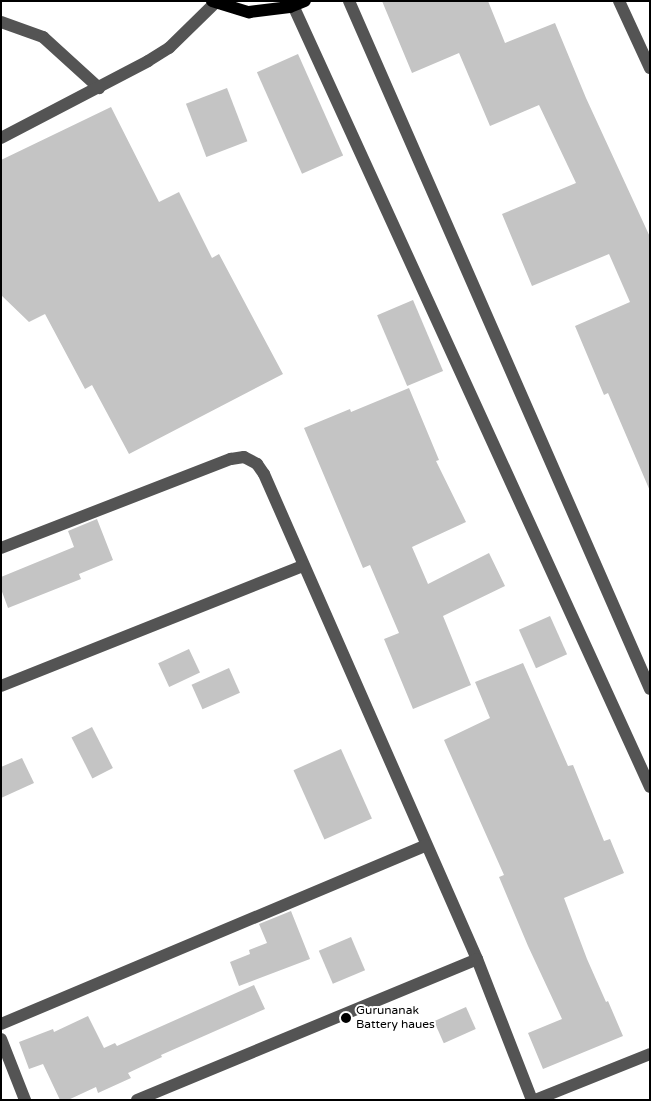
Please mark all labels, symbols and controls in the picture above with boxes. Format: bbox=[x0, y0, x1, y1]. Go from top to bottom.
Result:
place label: Gurunanak Battery haues bbox=[356, 1004, 435, 1032]
marker: Gurunanak Battery haues bbox=[340, 1012, 352, 1024]

